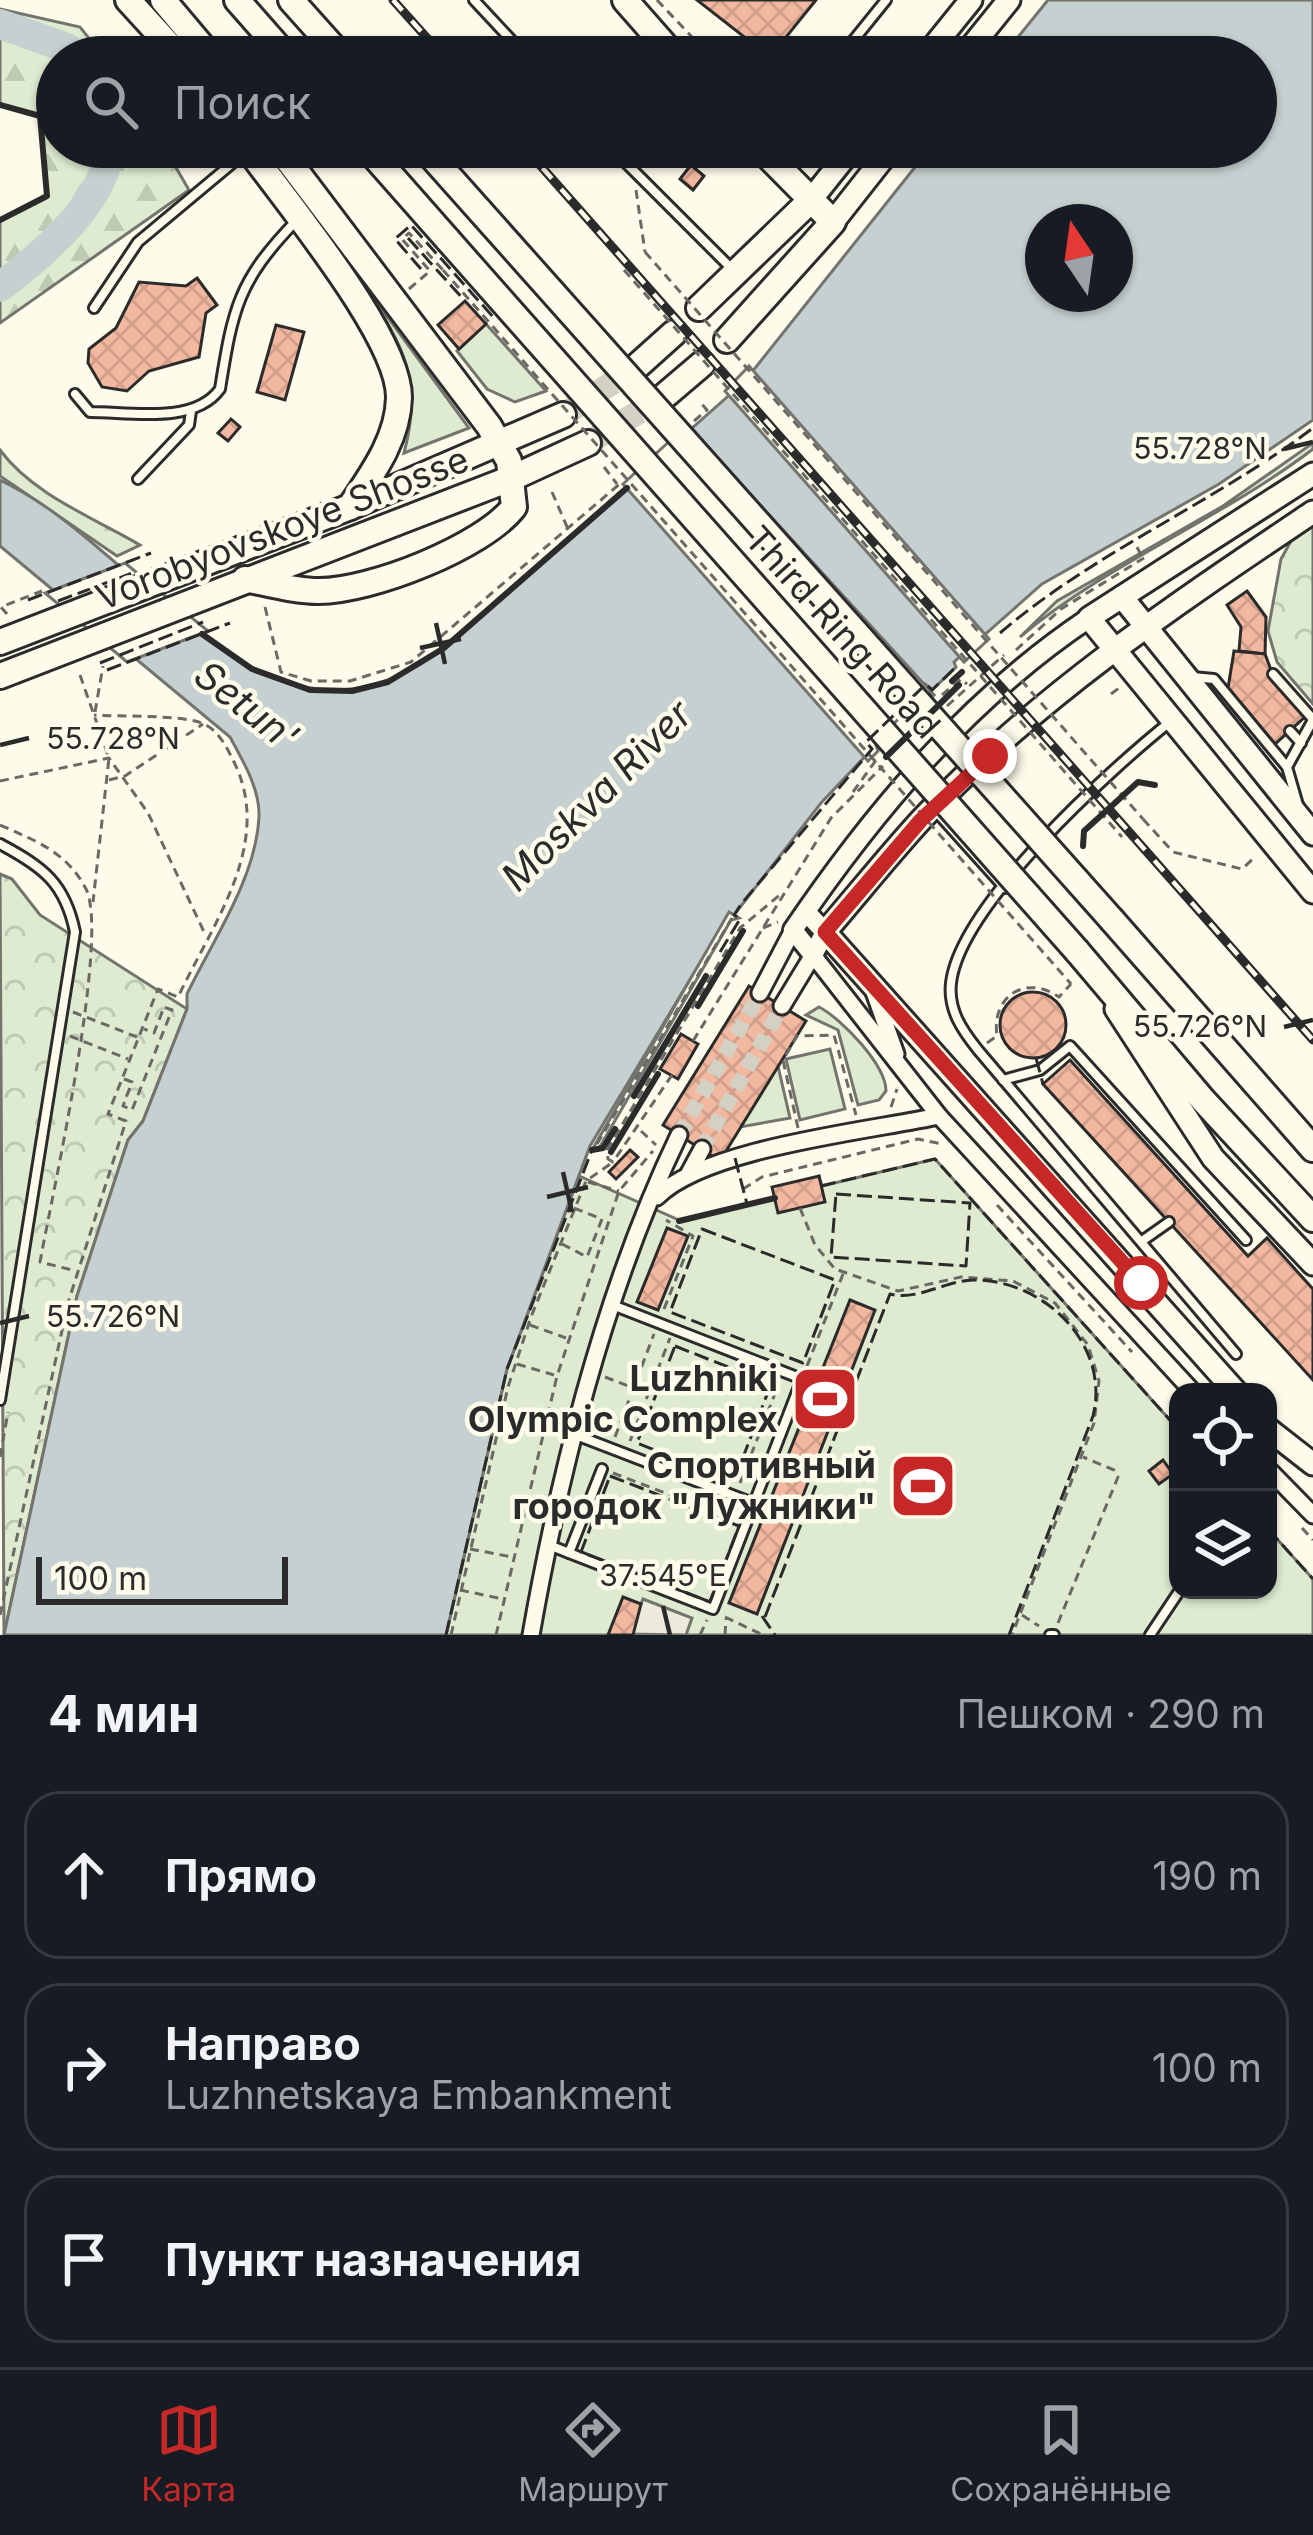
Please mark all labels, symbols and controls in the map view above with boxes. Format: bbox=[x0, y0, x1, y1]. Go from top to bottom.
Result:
search box bbox=[36, 36, 1277, 168]
icon: search bbox=[78, 69, 144, 135]
text: Поиск bbox=[174, 75, 311, 130]
north arrow bbox=[1025, 204, 1133, 312]
text: 55.728°N bbox=[1133, 430, 1267, 466]
street label: Vorobyovskoye Shosse bbox=[89, 437, 475, 619]
street label: Third Ring Road bbox=[736, 517, 950, 747]
water label: Setun' bbox=[186, 650, 308, 760]
water label: Moskva River bbox=[491, 689, 702, 900]
text: 55.728°N bbox=[46, 720, 180, 756]
route end bbox=[963, 729, 1017, 783]
text: 55.726°N bbox=[1133, 1008, 1267, 1044]
route start bbox=[1114, 1256, 1168, 1310]
text: 55.726°N bbox=[46, 1298, 180, 1334]
place label: Luzhniki Olympic Complex bbox=[468, 1356, 778, 1441]
sports icon: Luzhniki Olympic Complex bbox=[790, 1364, 860, 1434]
map controls bbox=[1169, 1383, 1277, 1599]
button: locate bbox=[1169, 1383, 1277, 1491]
place label: Спортивный городок "Лужники" bbox=[512, 1443, 876, 1528]
sports icon: Спортивный городок "Лужники" bbox=[888, 1451, 958, 1521]
button: layers bbox=[1169, 1491, 1277, 1599]
scale bar bbox=[36, 1551, 288, 1604]
text: 37.545°E bbox=[599, 1557, 727, 1593]
text: 100 m bbox=[54, 1558, 147, 1598]
text: 4 мин bbox=[48, 1683, 199, 1744]
text: Пешком · 290 m bbox=[957, 1690, 1265, 1737]
icon: ahead bbox=[51, 1842, 117, 1908]
text: Прямо bbox=[165, 1848, 317, 1903]
text: 190 m bbox=[1152, 1852, 1262, 1899]
text: Направо bbox=[165, 2016, 361, 2071]
icon: right bbox=[51, 2034, 117, 2100]
text: 100 m bbox=[1152, 2044, 1262, 2091]
text: Luzhnetskaya Embankment bbox=[165, 2071, 672, 2118]
icon: arrive bbox=[51, 2226, 117, 2292]
text: Пункт назначения bbox=[165, 2232, 582, 2287]
tab: Карта bbox=[141, 2397, 236, 2509]
tab: Маршрут bbox=[518, 2397, 668, 2509]
tab: Сохранённые bbox=[950, 2397, 1172, 2509]

